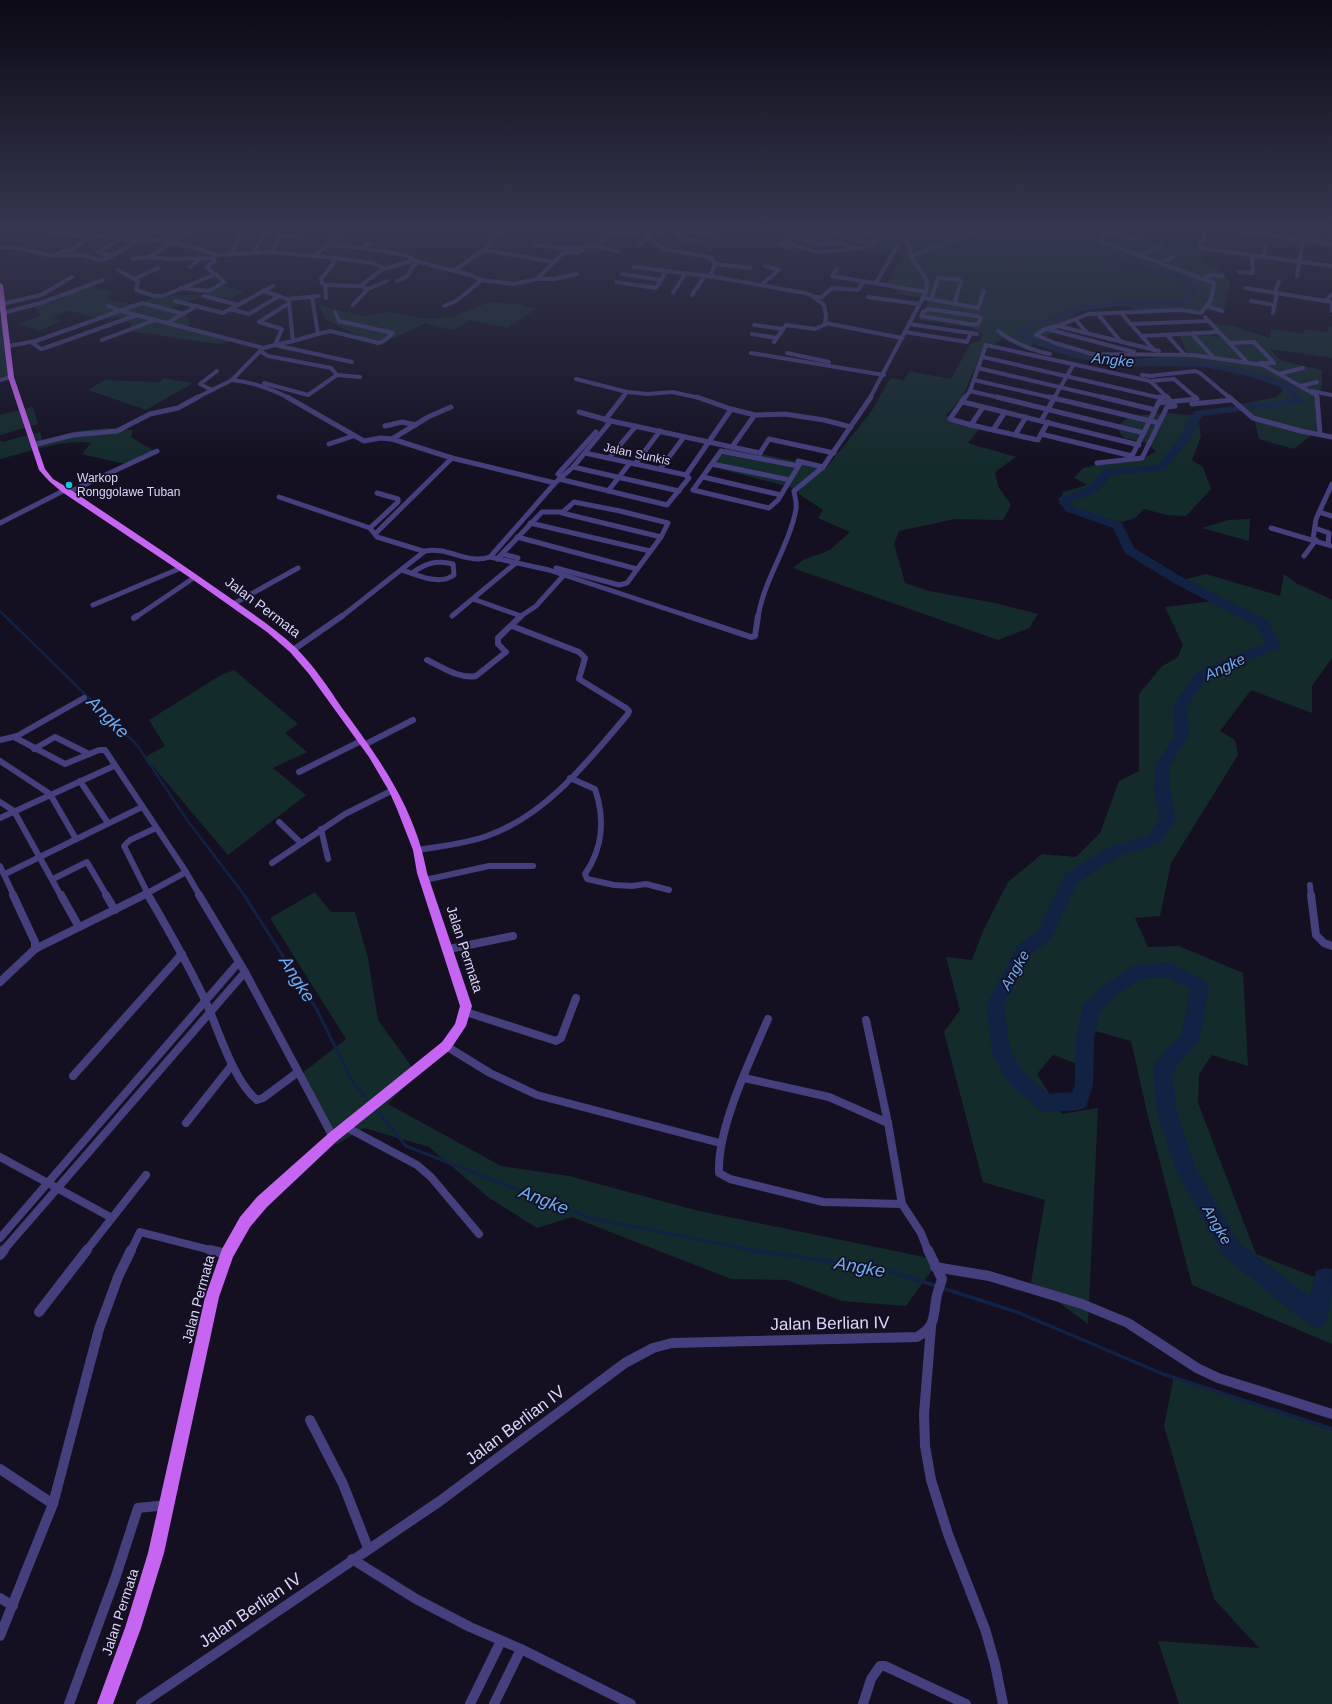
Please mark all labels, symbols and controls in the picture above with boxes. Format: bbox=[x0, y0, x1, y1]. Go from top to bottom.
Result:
water label: Angke bbox=[1090, 349, 1135, 370]
street label: Jalan Sunkis bbox=[602, 440, 672, 468]
place label: Warkop Ronggolawe Tuban bbox=[77, 471, 180, 499]
marker: Warkop Ronggolawe Tuban bbox=[64, 480, 74, 490]
street label: Jalan Permata bbox=[222, 573, 304, 641]
water label: Angke bbox=[1201, 650, 1248, 684]
water label: Angke bbox=[82, 691, 133, 742]
street label: Jalan Permata bbox=[443, 904, 487, 995]
water label: Angke bbox=[996, 947, 1033, 993]
water label: Angke bbox=[274, 951, 319, 1006]
water label: Angke bbox=[516, 1181, 571, 1218]
water label: Angke bbox=[1199, 1201, 1235, 1247]
street label: Jalan Permata bbox=[179, 1253, 217, 1345]
water label: Angke bbox=[832, 1253, 887, 1281]
street label: Jalan Berlian IV bbox=[770, 1313, 890, 1334]
street label: Jalan Berlian IV bbox=[462, 1382, 569, 1469]
street label: Jalan Permata bbox=[98, 1566, 142, 1657]
street label: Jalan Berlian IV bbox=[196, 1569, 305, 1652]

